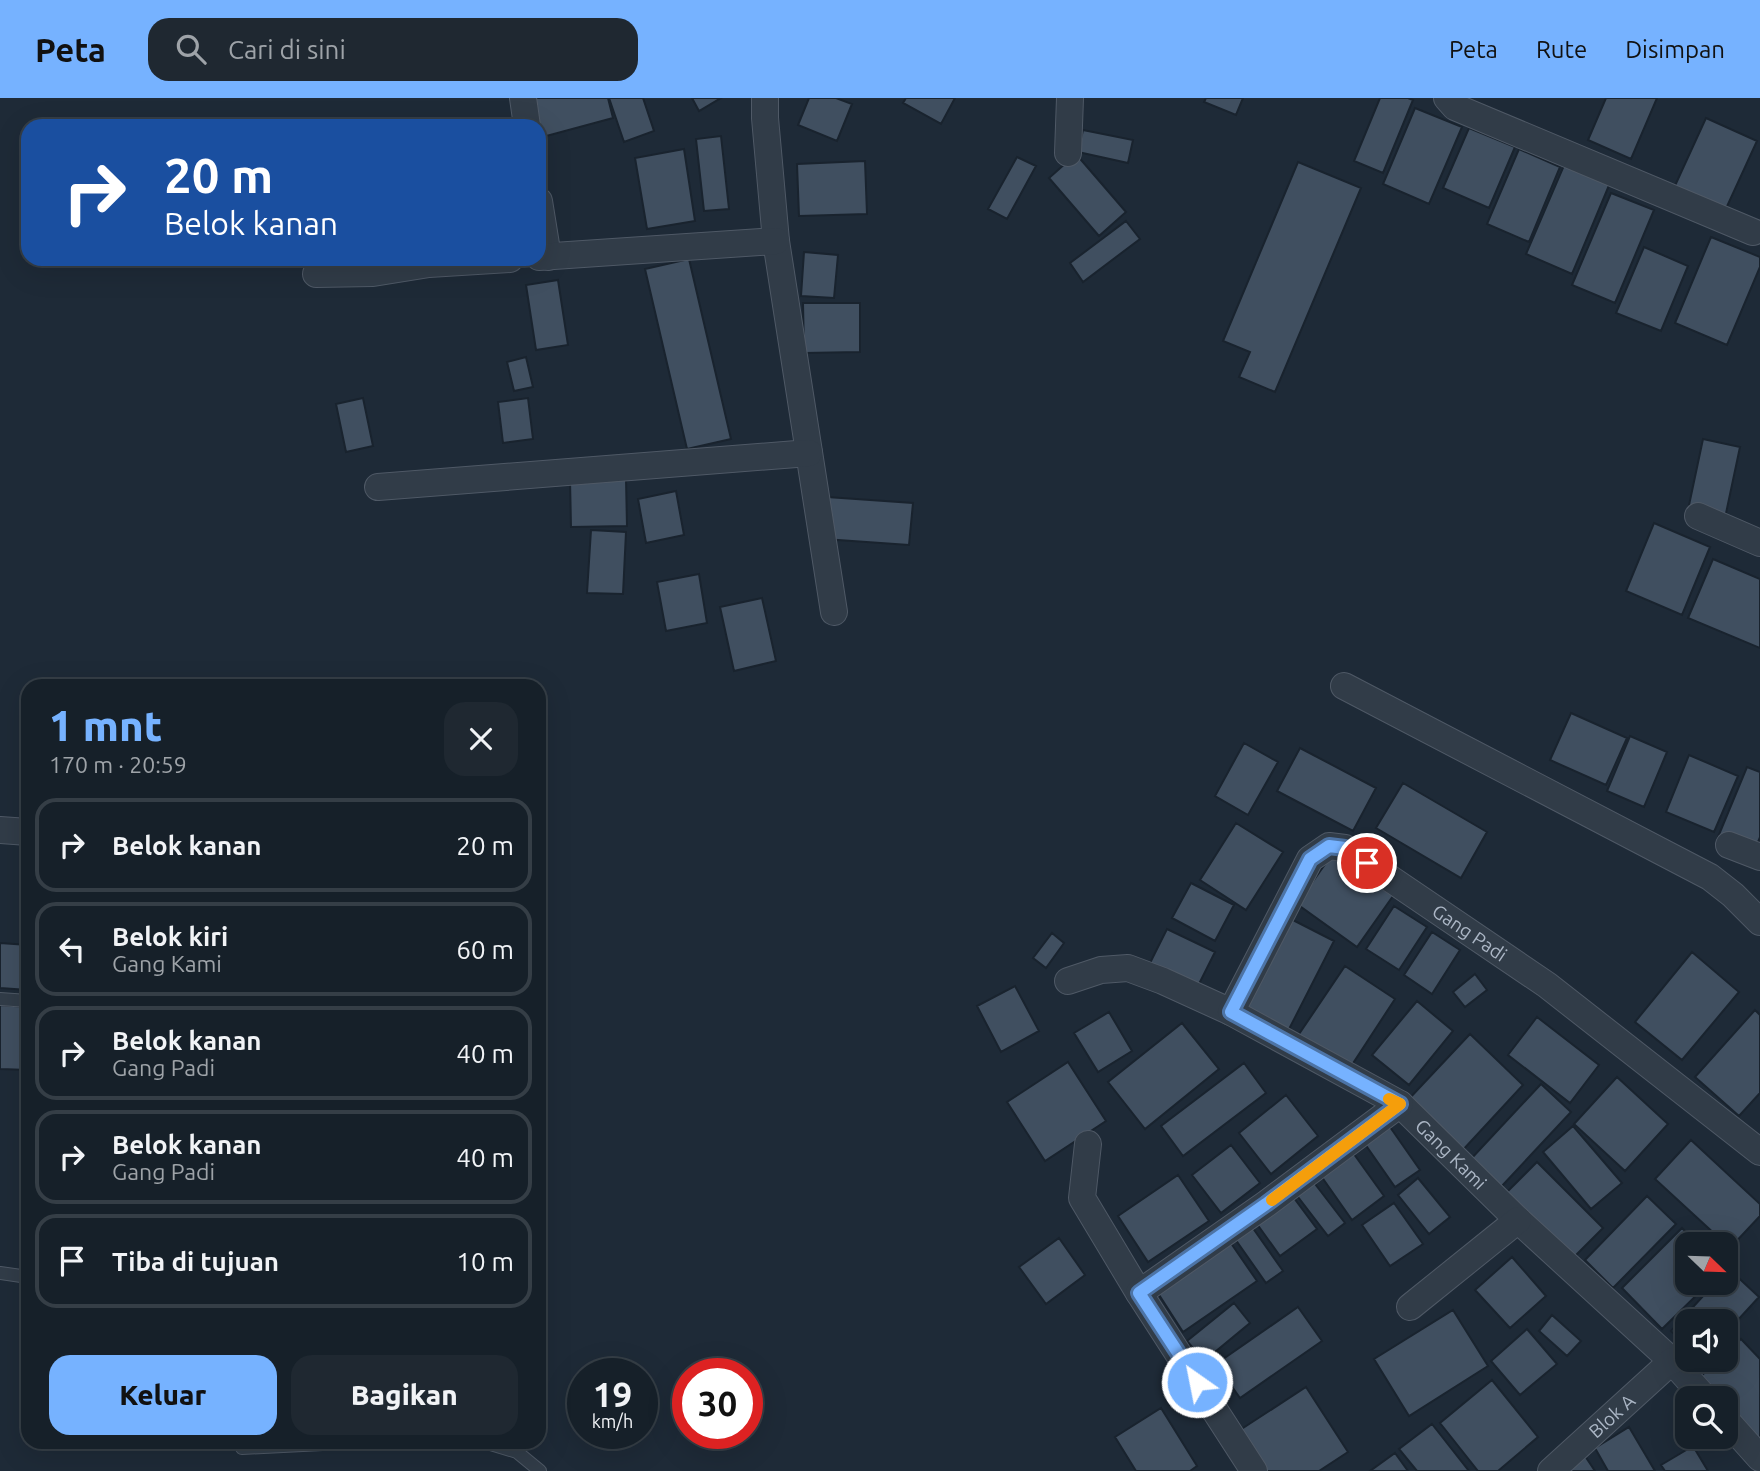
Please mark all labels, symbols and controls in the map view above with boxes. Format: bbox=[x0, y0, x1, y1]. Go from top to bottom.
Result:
search box bbox=[148, 18, 638, 81]
icon: search bbox=[172, 30, 210, 68]
text: Peta bbox=[35, 31, 106, 68]
text: Cari di sini bbox=[228, 35, 346, 64]
text: Peta bbox=[1449, 36, 1498, 63]
text: Rute bbox=[1536, 36, 1587, 63]
text: Disimpan bbox=[1625, 36, 1725, 63]
icon: right bbox=[49, 147, 140, 238]
text: 20 m bbox=[164, 147, 273, 202]
text: Belok kanan bbox=[164, 205, 338, 241]
text: 1 mnt bbox=[49, 702, 162, 749]
button: close bbox=[444, 702, 518, 776]
text: 170 m · 20:59 bbox=[49, 752, 187, 777]
icon: right bbox=[53, 826, 91, 864]
text: Belok kanan bbox=[112, 831, 262, 860]
text: 20 m bbox=[456, 831, 514, 860]
pin bbox=[1337, 833, 1397, 893]
icon: arrive bbox=[1348, 844, 1386, 882]
street label: Gang Padi bbox=[1428, 900, 1511, 966]
text: Belok kiri bbox=[112, 922, 228, 951]
icon: left bbox=[53, 930, 91, 968]
text: 60 m bbox=[456, 935, 514, 964]
text: Gang Kami bbox=[112, 951, 222, 976]
text: Belok kanan bbox=[112, 1026, 262, 1055]
icon: right bbox=[53, 1034, 91, 1072]
text: 40 m bbox=[456, 1039, 514, 1068]
text: Gang Padi bbox=[112, 1055, 215, 1080]
street label: Gang Kami bbox=[1411, 1115, 1491, 1194]
text: Belok kanan bbox=[112, 1130, 262, 1159]
icon: right bbox=[53, 1138, 91, 1176]
text: 40 m bbox=[456, 1143, 514, 1172]
text: Gang Padi bbox=[112, 1159, 215, 1184]
north arrow bbox=[1675, 1232, 1738, 1295]
map controls bbox=[1675, 1232, 1738, 1449]
icon: arrive bbox=[53, 1242, 91, 1280]
text: Tiba di tujuan bbox=[112, 1247, 279, 1276]
text: 10 m bbox=[456, 1247, 514, 1276]
button: sound bbox=[1675, 1309, 1738, 1372]
position arrow bbox=[1160, 1345, 1234, 1419]
button: Keluar bbox=[49, 1355, 277, 1435]
button: Bagikan bbox=[291, 1355, 518, 1435]
speed limit sign: 30 bbox=[672, 1358, 763, 1449]
text: 19 bbox=[593, 1374, 632, 1414]
button: search bbox=[1675, 1386, 1738, 1449]
street label: Blok A bbox=[1584, 1389, 1640, 1442]
text: km/h bbox=[592, 1411, 633, 1431]

